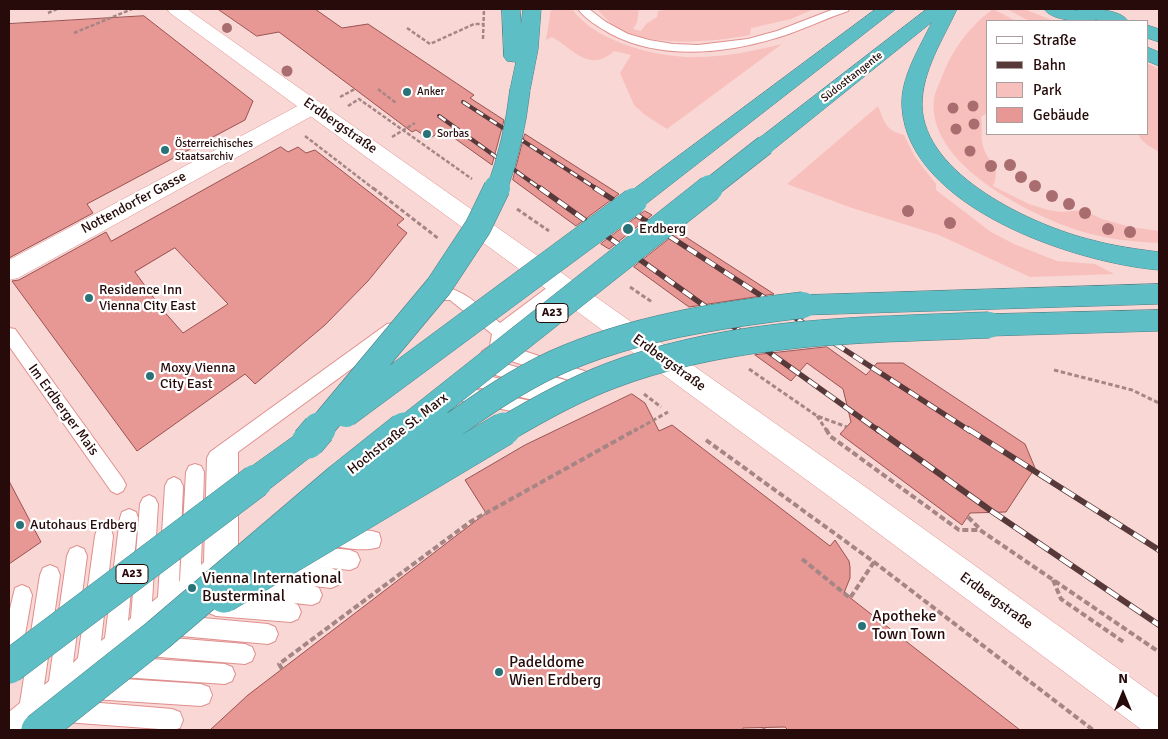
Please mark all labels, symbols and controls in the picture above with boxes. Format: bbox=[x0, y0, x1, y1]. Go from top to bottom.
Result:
legend bbox=[986, 20, 1148, 135]
text: Straße bbox=[1033, 31, 1077, 49]
street label: Südosttangente bbox=[819, 49, 885, 105]
text: Bahn bbox=[1033, 56, 1066, 74]
text: Park bbox=[1033, 81, 1062, 99]
place label: Anker bbox=[417, 85, 445, 99]
marker: Anker bbox=[401, 86, 413, 98]
street label: Erdbergstraße bbox=[300, 94, 380, 158]
text: Gebäude bbox=[1033, 106, 1089, 124]
place label: Sorbas bbox=[437, 127, 469, 141]
marker: Sorbas bbox=[421, 128, 433, 140]
place label: Österreichisches Staatsarchiv bbox=[175, 137, 253, 163]
marker: Österreichisches Staatsarchiv bbox=[159, 144, 171, 156]
street label: Nottendorfer Gasse bbox=[79, 168, 189, 238]
place label: Erdberg bbox=[639, 221, 686, 237]
marker: Erdberg bbox=[621, 222, 635, 236]
place label: Residence Inn Vienna City East bbox=[99, 282, 196, 314]
marker: Residence Inn Vienna City East bbox=[83, 292, 95, 304]
road number: A23 bbox=[536, 304, 568, 322]
street label: Erdbergstraße bbox=[629, 331, 709, 395]
place label: Moxy Vienna City East bbox=[160, 360, 236, 392]
street label: Im Erdberger Mais bbox=[24, 361, 102, 459]
marker: Moxy Vienna City East bbox=[144, 370, 156, 382]
street label: Hochstraße St. Marx bbox=[345, 390, 451, 478]
place label: Autohaus Erdberg bbox=[30, 517, 137, 533]
marker: Autohaus Erdberg bbox=[14, 519, 26, 531]
road number: A23 bbox=[116, 564, 148, 584]
place label: Vienna International Busterminal bbox=[202, 569, 342, 607]
street label: Erdbergstraße bbox=[956, 569, 1036, 633]
marker: Vienna International Busterminal bbox=[186, 582, 198, 594]
place label: Apotheke Town Town bbox=[872, 607, 946, 645]
marker: Apotheke Town Town bbox=[856, 620, 868, 632]
place label: Padeldome Wien Erdberg bbox=[509, 653, 601, 691]
marker: Padeldome Wien Erdberg bbox=[493, 666, 505, 678]
north arrow bbox=[1098, 669, 1148, 719]
text: N bbox=[1118, 670, 1128, 687]

